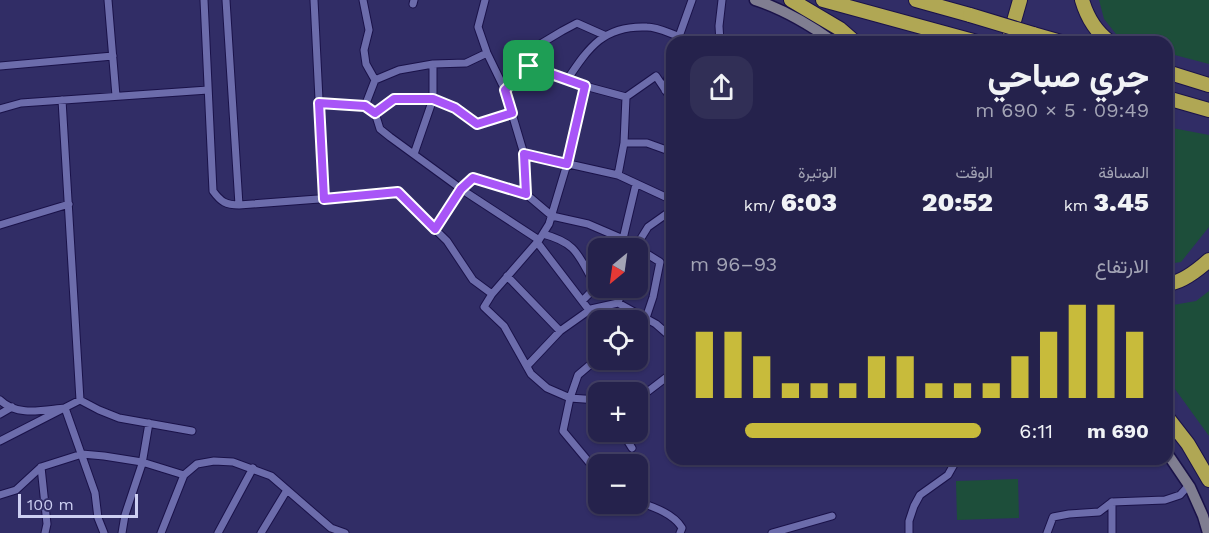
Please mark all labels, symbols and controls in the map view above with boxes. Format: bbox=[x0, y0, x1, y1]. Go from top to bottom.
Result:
pin bbox=[503, 40, 554, 91]
icon: arrive bbox=[512, 49, 545, 82]
button: share bbox=[690, 56, 753, 119]
text: جري صباحي bbox=[988, 56, 1149, 95]
text: 09:49 · 5 × 690 m bbox=[975, 98, 1149, 122]
text: الوتيرة bbox=[798, 163, 837, 182]
text: الوقت bbox=[955, 163, 993, 182]
text: المسافة bbox=[1098, 163, 1149, 182]
text: 6:03 bbox=[781, 187, 837, 217]
text: 20:52 bbox=[922, 187, 993, 217]
text: 3.45 bbox=[1093, 187, 1149, 217]
text: /km bbox=[744, 196, 781, 215]
text: km bbox=[1064, 196, 1093, 215]
north arrow bbox=[588, 238, 648, 298]
map controls bbox=[588, 238, 648, 514]
text: 93–96 m bbox=[690, 252, 777, 276]
text: الارتفاع bbox=[1095, 254, 1149, 278]
button: locate bbox=[588, 310, 648, 370]
button: + bbox=[588, 382, 648, 442]
text: 6:11 bbox=[1019, 419, 1053, 443]
text: 690 m bbox=[1087, 419, 1149, 443]
button: − bbox=[588, 454, 648, 514]
scale bar bbox=[18, 491, 138, 518]
text: 100 m bbox=[27, 495, 74, 514]

